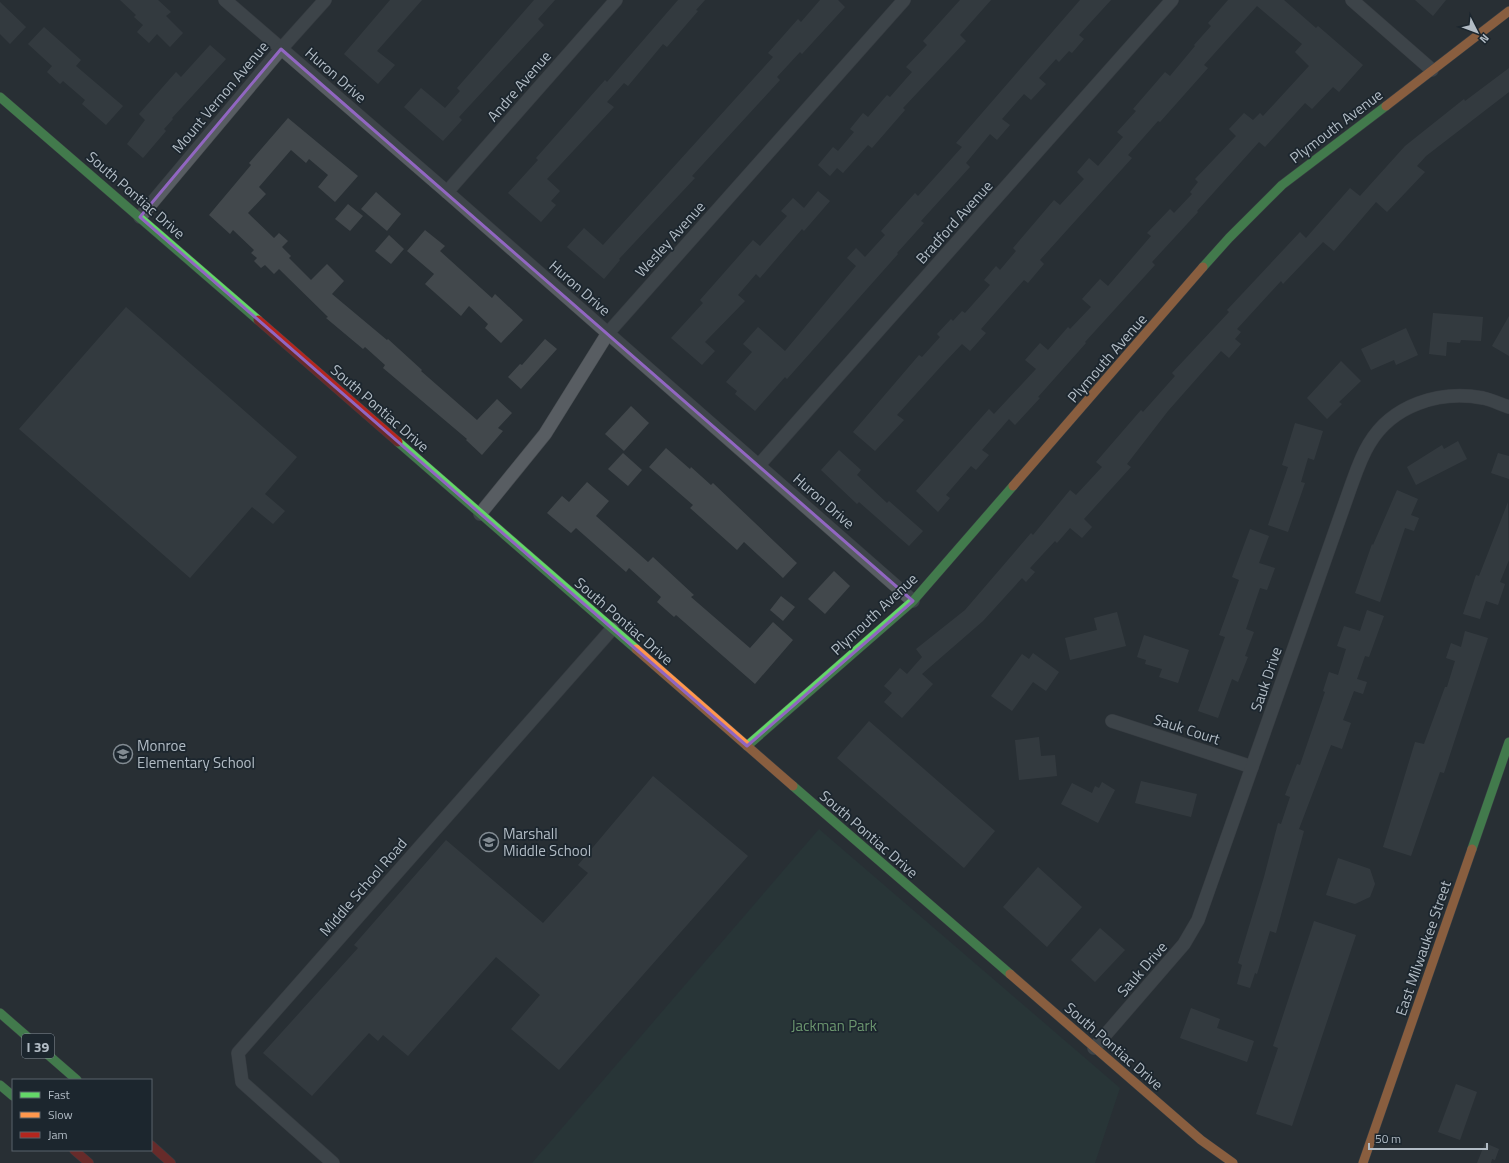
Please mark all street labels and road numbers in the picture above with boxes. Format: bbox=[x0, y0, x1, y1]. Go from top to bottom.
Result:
street label: Mount Vernon Avenue bbox=[166, 36, 274, 158]
street label: Huron Drive bbox=[300, 42, 372, 108]
street label: Andre Avenue bbox=[482, 45, 556, 127]
street label: Plymouth Avenue bbox=[1285, 83, 1387, 169]
street label: South Pontiac Drive bbox=[82, 146, 190, 244]
street label: Bradford Avenue bbox=[910, 175, 998, 269]
street label: Wesley Avenue bbox=[629, 196, 711, 282]
street label: Huron Drive bbox=[544, 255, 616, 321]
street label: Plymouth Avenue bbox=[1062, 308, 1152, 408]
street label: South Pontiac Drive bbox=[326, 359, 434, 457]
street label: Huron Drive bbox=[788, 468, 860, 534]
street label: Plymouth Avenue bbox=[825, 568, 923, 660]
street label: South Pontiac Drive bbox=[570, 572, 678, 670]
street label: Sauk Drive bbox=[1244, 644, 1288, 714]
street label: Sauk Court bbox=[1151, 707, 1224, 751]
street label: South Pontiac Drive bbox=[815, 785, 923, 883]
street label: Middle School Road bbox=[314, 833, 412, 941]
street label: East Milwaukee Street bbox=[1389, 877, 1457, 1019]
street label: Sauk Drive bbox=[1111, 936, 1173, 1002]
street label: South Pontiac Drive bbox=[1060, 997, 1168, 1095]
road number: I 39 bbox=[22, 1034, 54, 1058]

